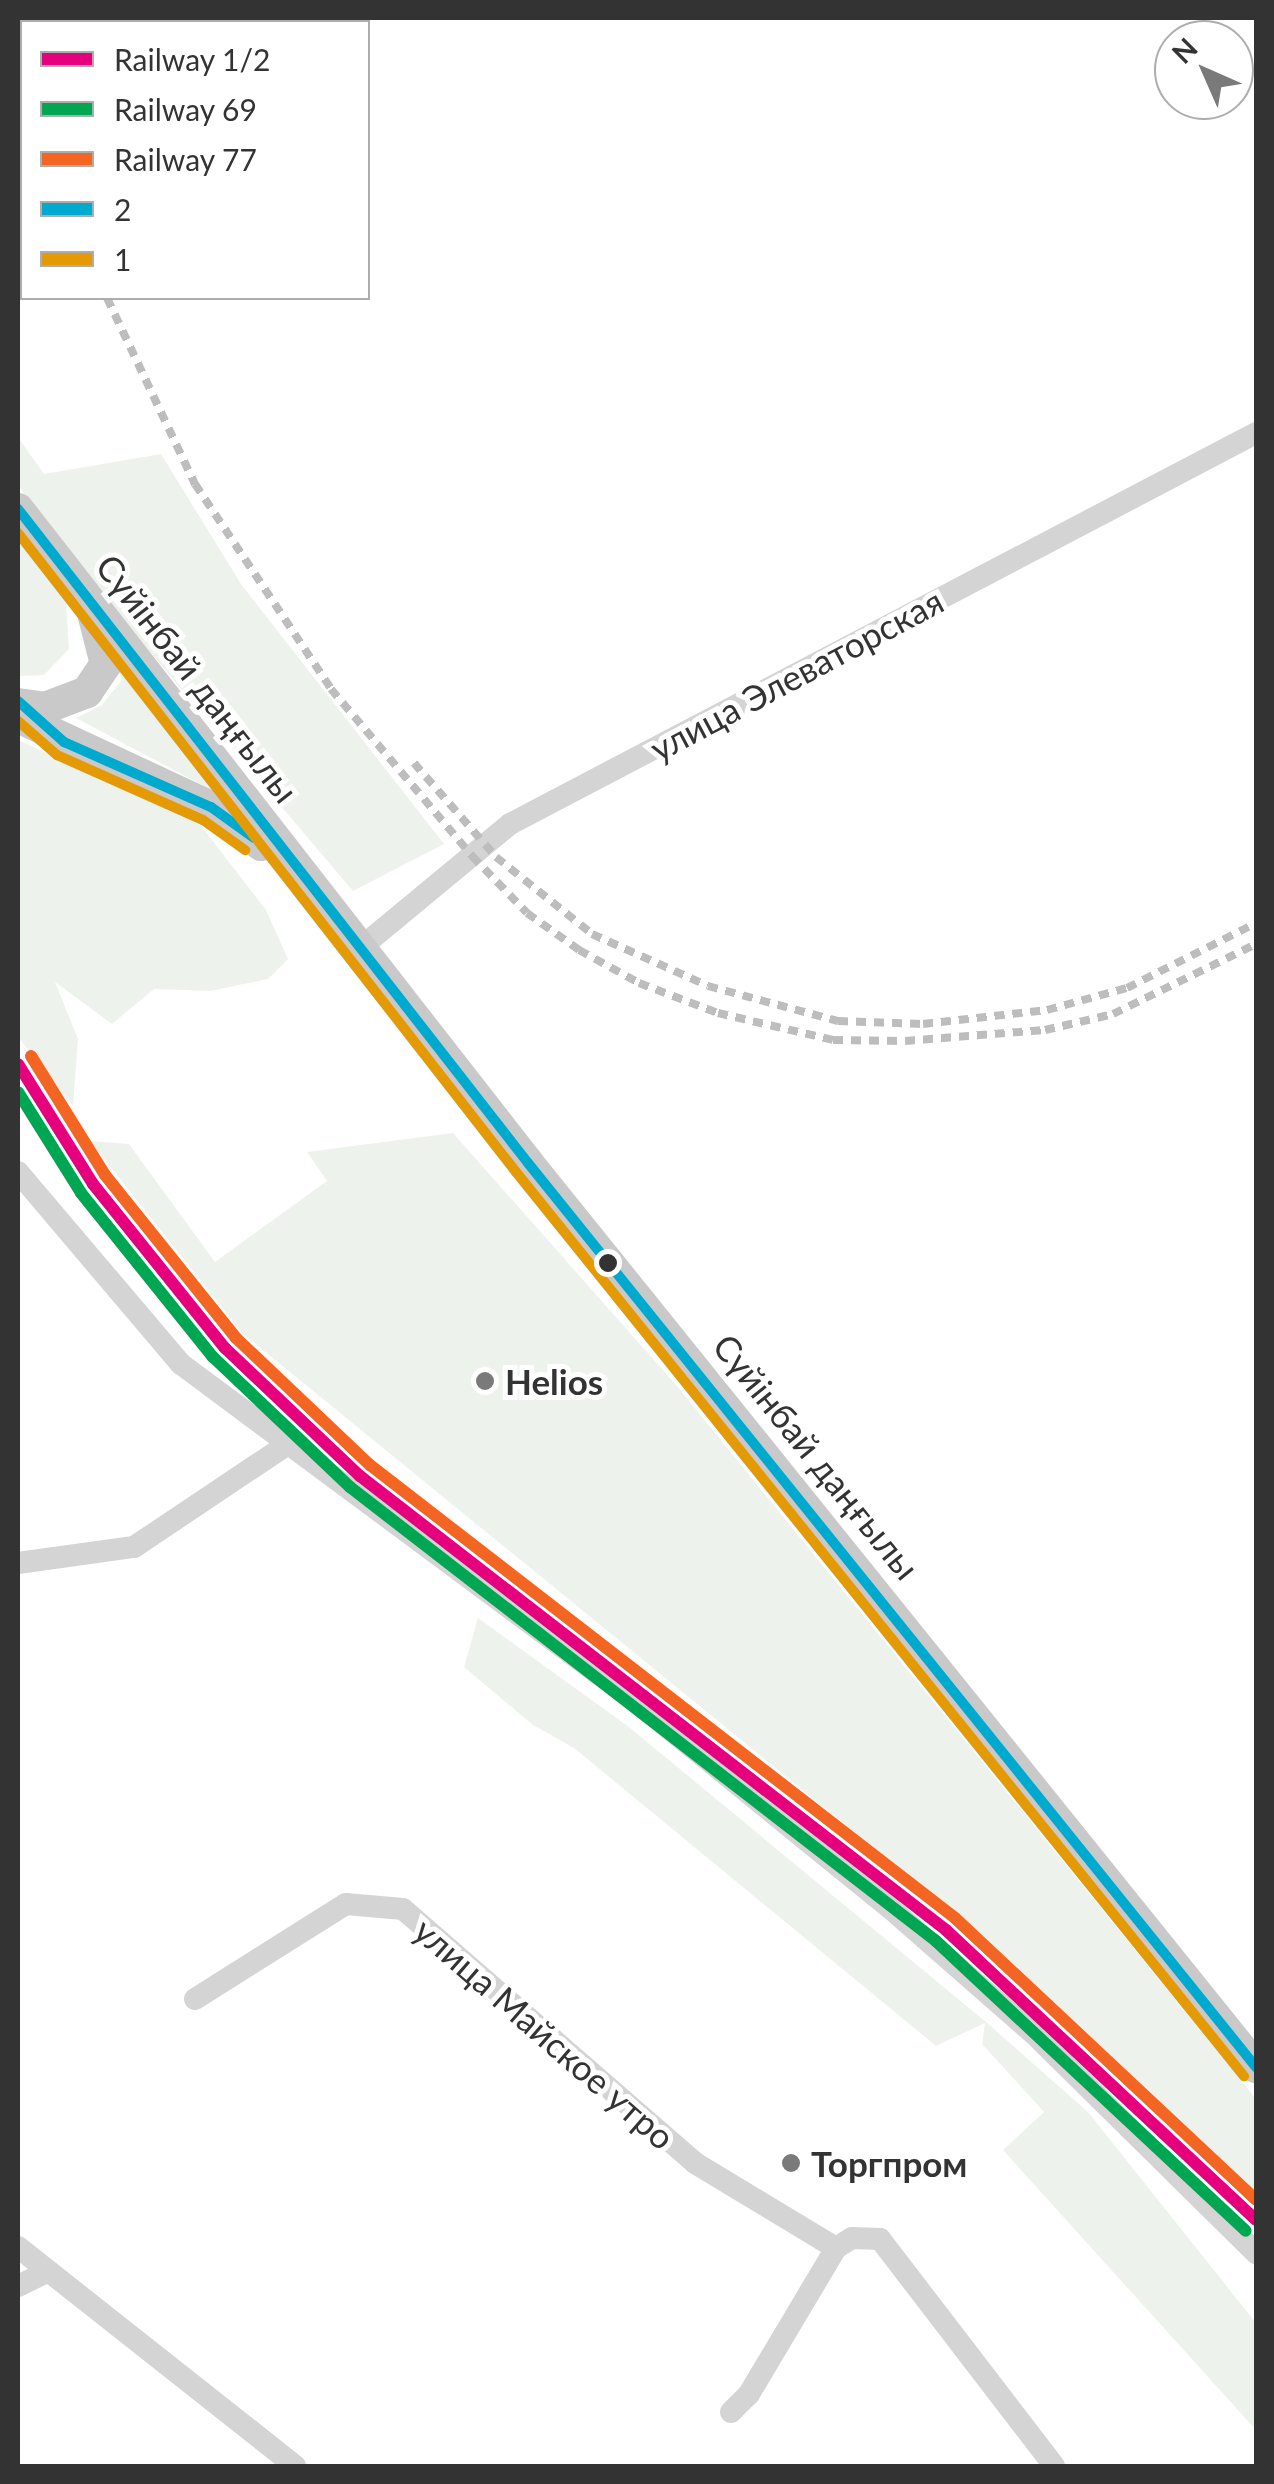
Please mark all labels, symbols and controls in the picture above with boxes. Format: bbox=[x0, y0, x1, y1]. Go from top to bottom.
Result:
legend bbox=[20, 20, 370, 300]
north arrow bbox=[1154, 20, 1254, 120]
text: N bbox=[1165, 31, 1204, 70]
text: Railway 1/2 bbox=[114, 41, 270, 77]
text: Railway 69 bbox=[114, 91, 257, 127]
text: Railway 77 bbox=[114, 141, 257, 177]
text: 2 bbox=[114, 191, 131, 227]
text: 1 bbox=[114, 241, 131, 277]
street label: Сүйінбай даңғылы bbox=[88, 546, 308, 810]
street label: улица Элеваторская bbox=[642, 579, 950, 769]
unlabelled marker bbox=[598, 1253, 618, 1273]
street label: Сүйінбай даңғылы bbox=[705, 1325, 929, 1587]
place label: Helios bbox=[505, 1360, 603, 1402]
marker: Helios bbox=[474, 1370, 496, 1392]
street label: улица Майское утро bbox=[406, 1909, 684, 2157]
place label: Торгпром bbox=[811, 2142, 967, 2184]
marker: Торгпром bbox=[780, 2152, 802, 2174]

